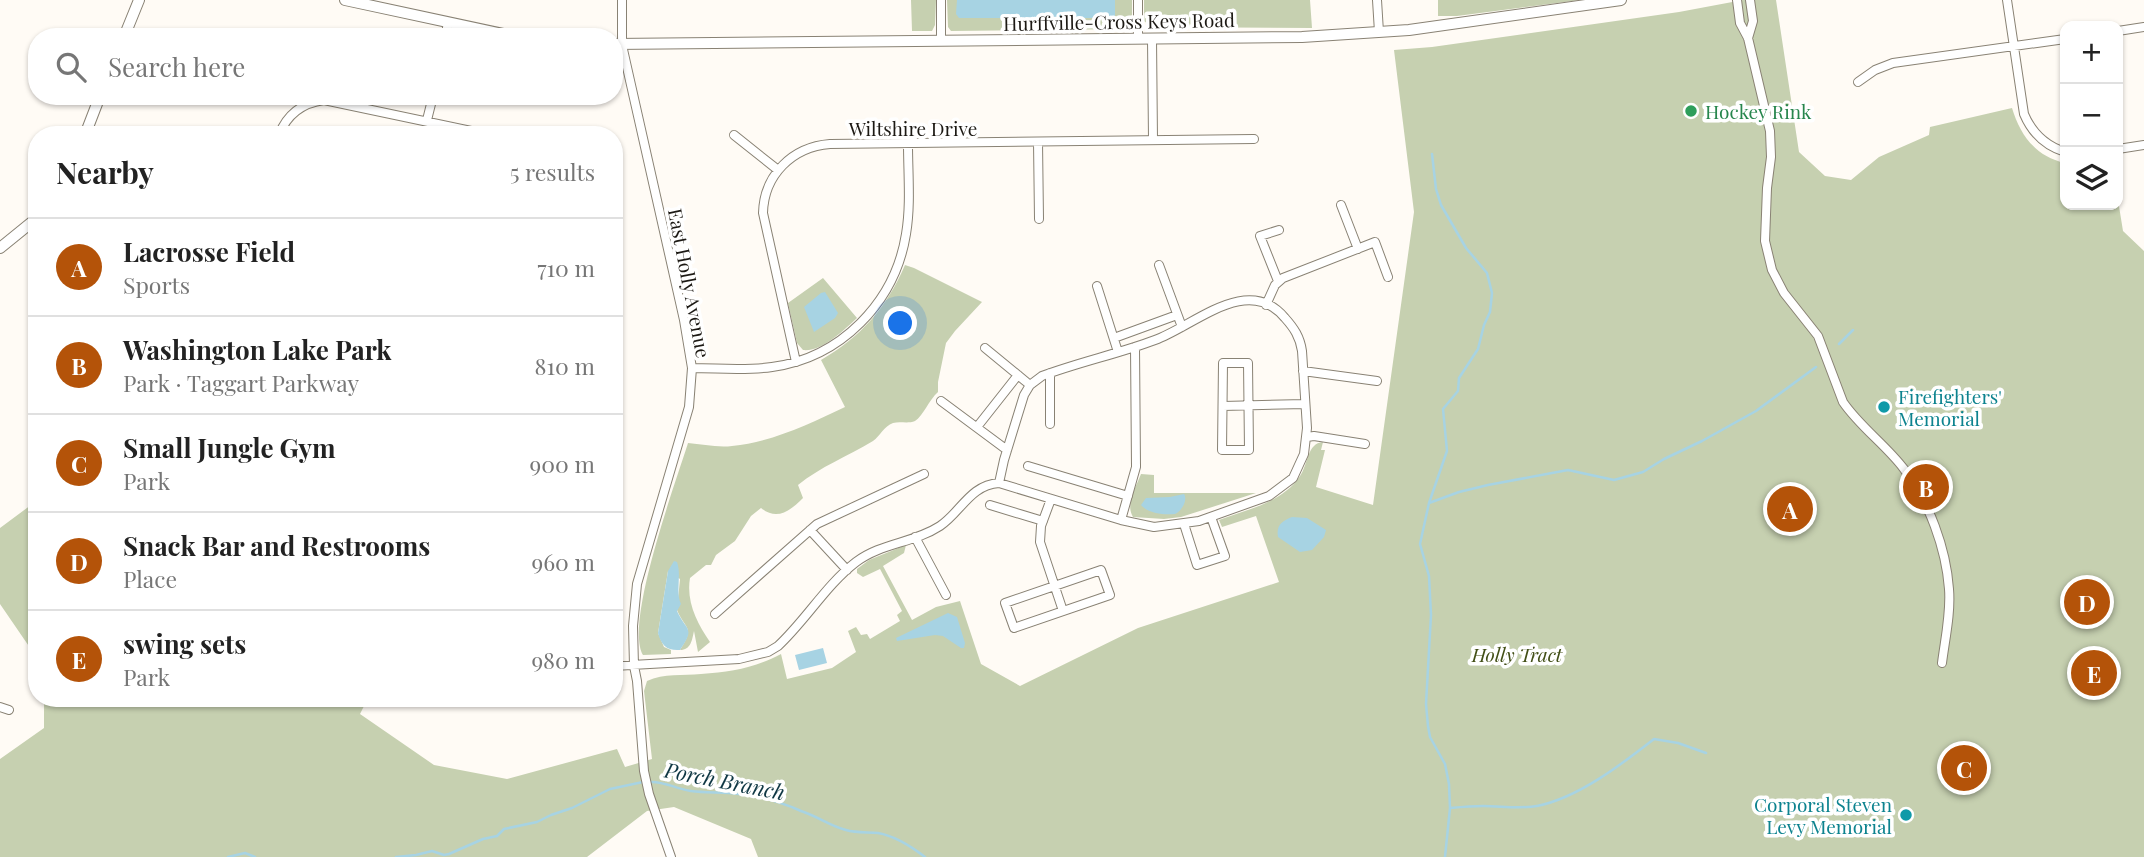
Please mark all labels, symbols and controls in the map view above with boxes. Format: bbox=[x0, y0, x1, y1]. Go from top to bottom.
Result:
street label: Hurffville-Cross Keys Road bbox=[1003, 6, 1235, 36]
map controls bbox=[2060, 21, 2123, 210]
button: + bbox=[2060, 21, 2123, 84]
search box bbox=[28, 28, 623, 105]
icon: search bbox=[52, 48, 90, 86]
text: Search here bbox=[108, 49, 245, 84]
button: − bbox=[2060, 84, 2123, 147]
place label: Hockey Rink bbox=[1705, 98, 1812, 124]
marker: Hockey Rink bbox=[1683, 103, 1699, 119]
street label: Wiltshire Drive bbox=[848, 115, 977, 141]
button: layers bbox=[2060, 147, 2123, 210]
text: Nearby bbox=[56, 152, 154, 192]
text: 5 results bbox=[510, 156, 595, 187]
street label: East Holly Avenue bbox=[663, 206, 717, 360]
text: Lacrosse Field bbox=[123, 234, 295, 269]
text: A bbox=[71, 252, 87, 283]
text: 710 m bbox=[537, 252, 595, 283]
text: Sports bbox=[123, 269, 190, 300]
your location bbox=[883, 306, 917, 340]
text: Washington Lake Park bbox=[123, 332, 391, 367]
text: B bbox=[71, 350, 87, 381]
text: 810 m bbox=[535, 350, 595, 381]
text: Park · Taggart Parkway bbox=[123, 367, 359, 398]
place label: Firefighters' Memorial bbox=[1898, 383, 2002, 431]
marker: Firefighters' Memorial bbox=[1876, 399, 1892, 415]
text: Small Jungle Gym bbox=[123, 430, 335, 465]
text: C bbox=[71, 448, 87, 479]
text: 900 m bbox=[530, 448, 595, 479]
pin: B bbox=[1903, 461, 1949, 513]
text: Park bbox=[123, 465, 170, 496]
pin: A bbox=[1767, 483, 1813, 535]
text: Snack Bar and Restrooms bbox=[123, 528, 430, 563]
text: D bbox=[70, 546, 88, 577]
text: 960 m bbox=[531, 546, 595, 577]
text: Place bbox=[123, 563, 177, 594]
pin: D bbox=[2064, 576, 2110, 628]
text: swing sets bbox=[123, 626, 246, 661]
park label: Holly Tract bbox=[1471, 641, 1564, 667]
text: E bbox=[72, 644, 86, 675]
text: 980 m bbox=[531, 644, 595, 675]
pin: E bbox=[2071, 647, 2117, 699]
text: Park bbox=[123, 661, 170, 692]
pin: C bbox=[1941, 742, 1987, 794]
water label: Porch Branch bbox=[662, 754, 787, 805]
place label: Corporal Steven Levy Memorial bbox=[1754, 791, 1893, 839]
marker: Corporal Steven Levy Memorial bbox=[1898, 807, 1914, 823]

